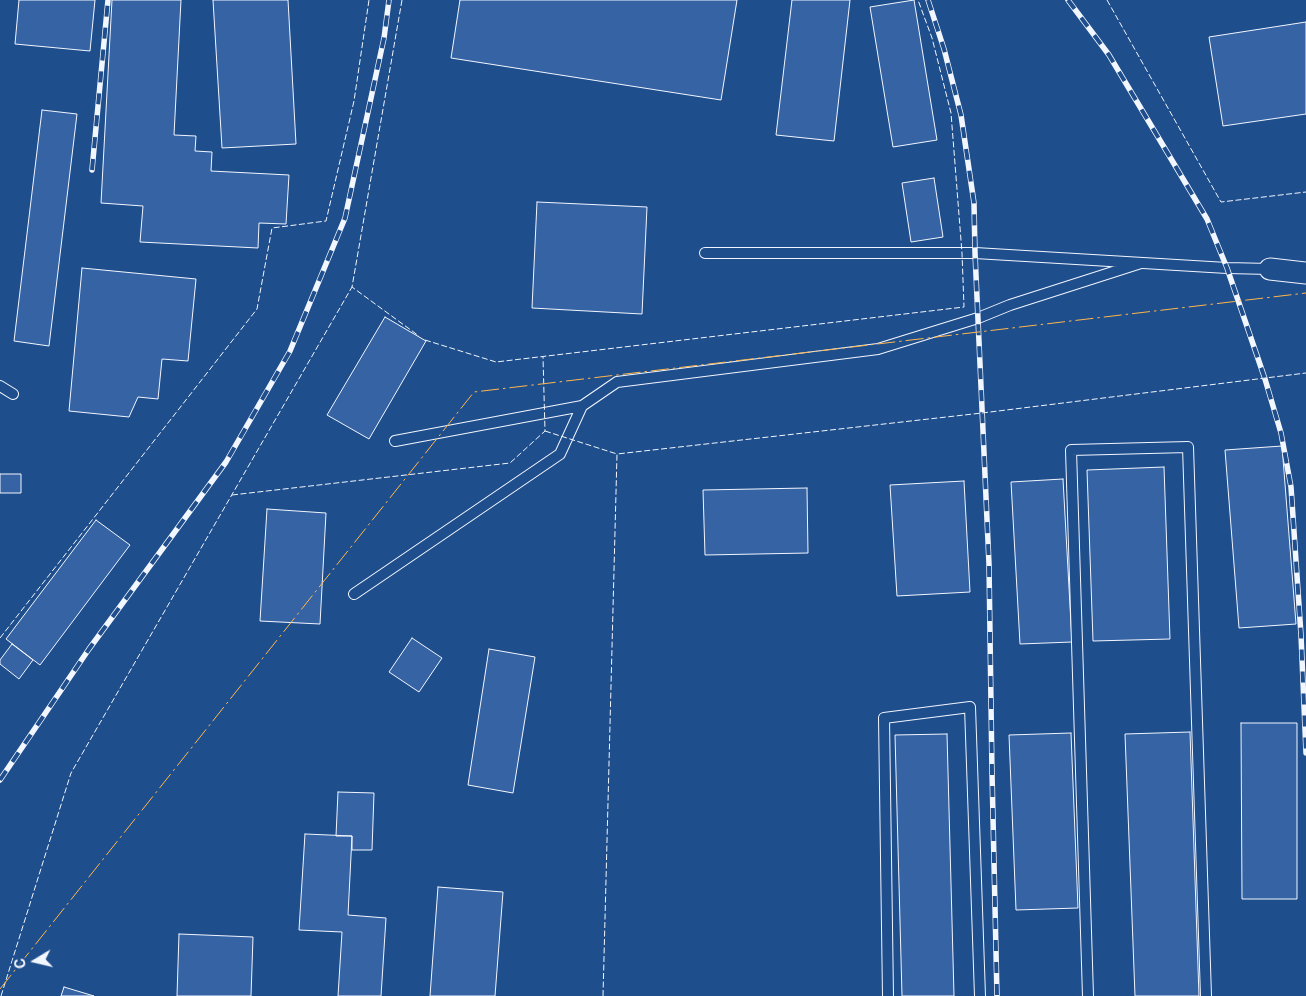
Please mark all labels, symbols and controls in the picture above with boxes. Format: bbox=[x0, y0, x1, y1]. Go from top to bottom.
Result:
north arrow bbox=[10, 936, 60, 986]
text: С bbox=[10, 957, 29, 970]

